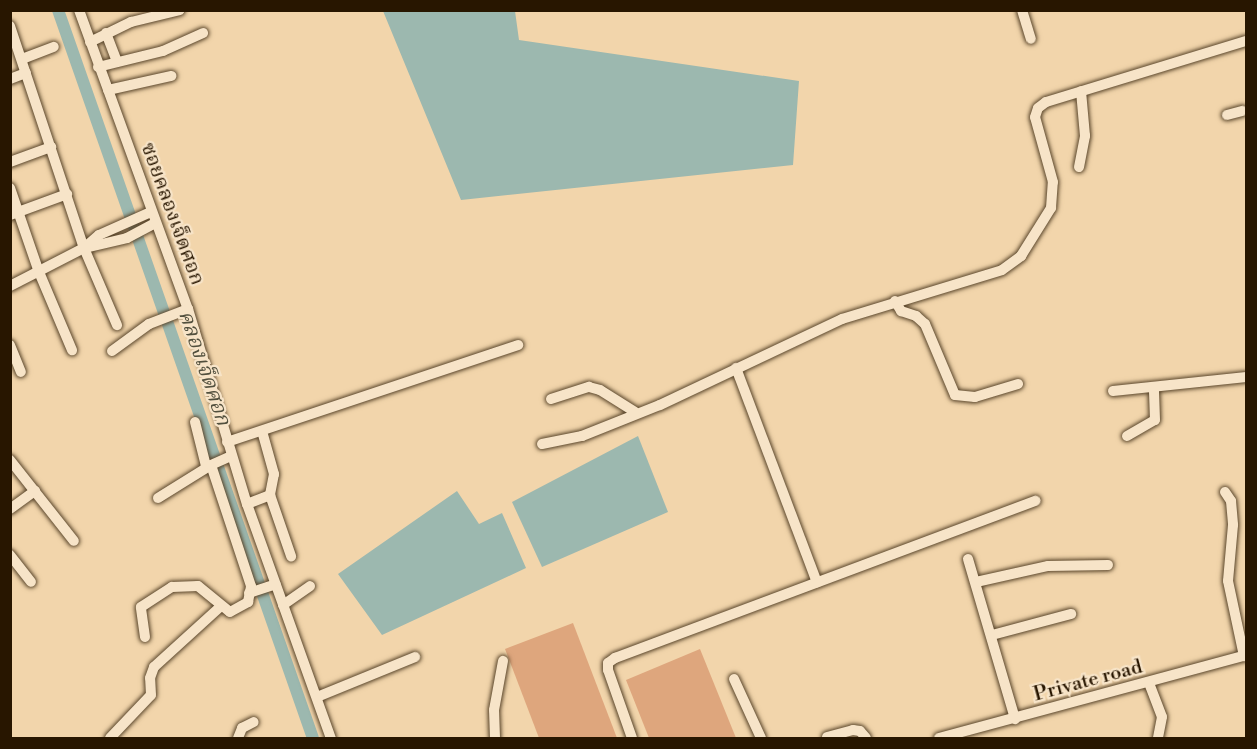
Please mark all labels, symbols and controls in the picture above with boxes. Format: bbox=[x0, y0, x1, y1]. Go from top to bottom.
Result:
street label: ซอยคลองเจ็ดศอก bbox=[135, 139, 209, 289]
water label: คลองเจ็ดศอก bbox=[173, 307, 235, 429]
street label: Private road bbox=[1031, 655, 1145, 707]

